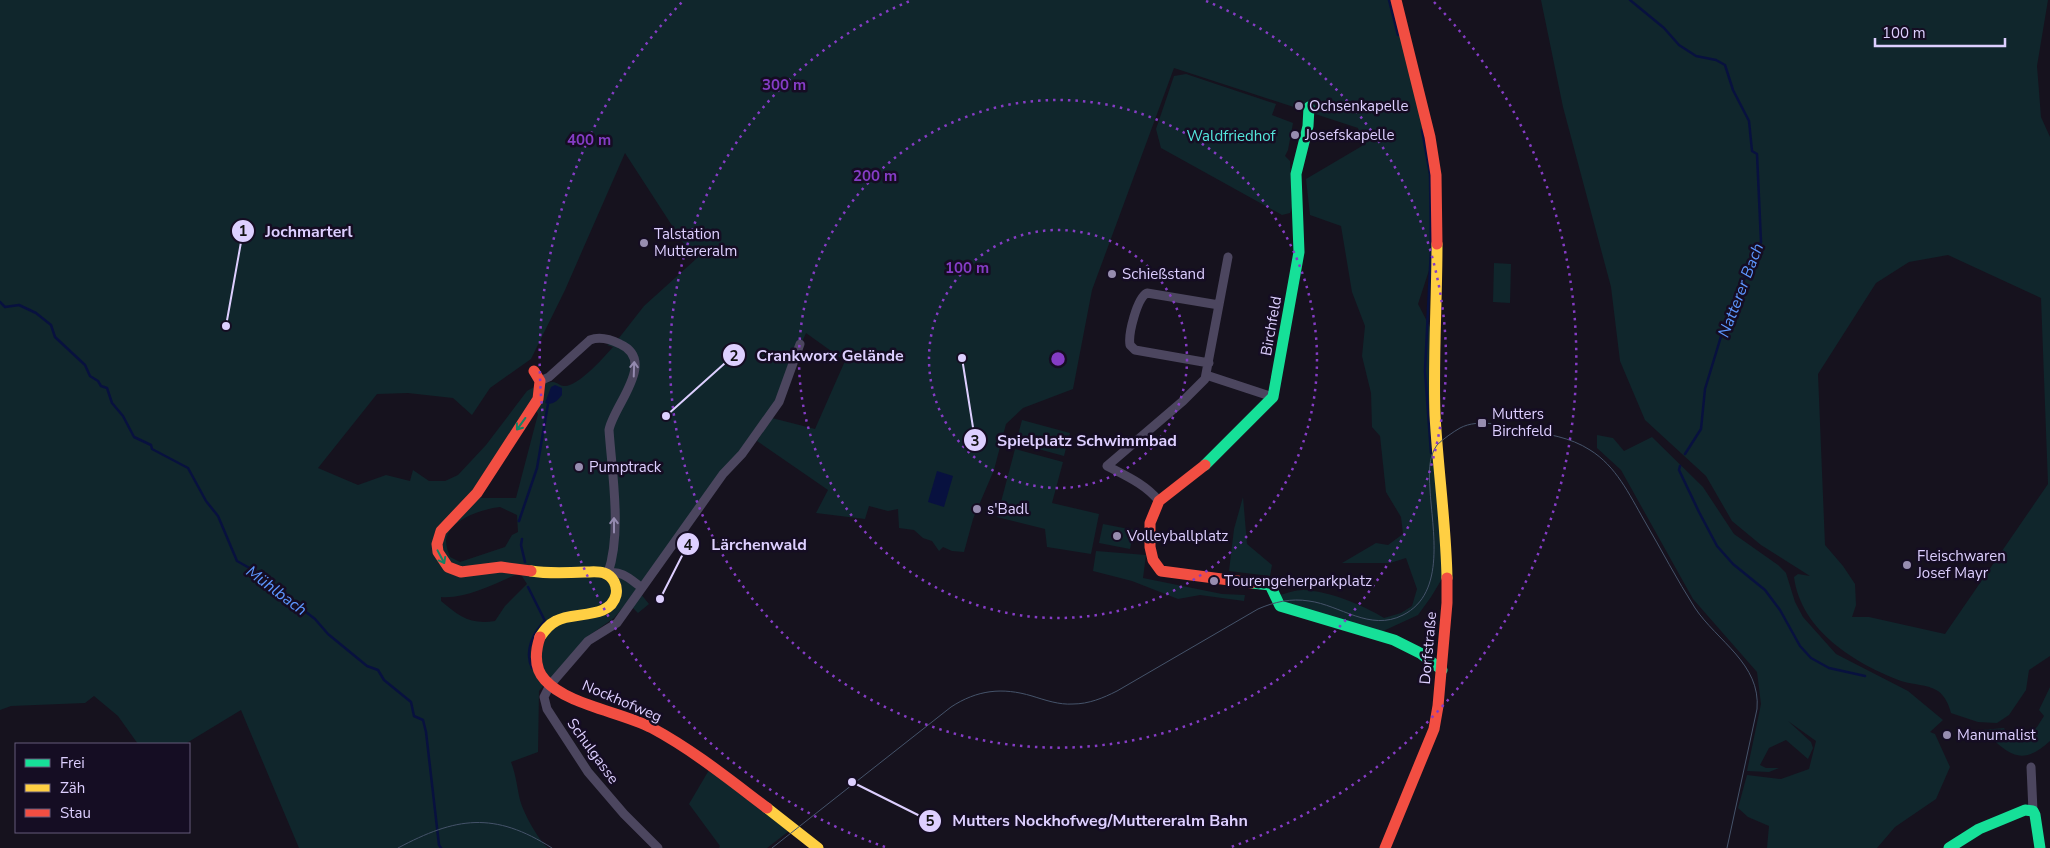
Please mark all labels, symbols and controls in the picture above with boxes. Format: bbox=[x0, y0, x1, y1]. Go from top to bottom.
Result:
scale bar bbox=[1875, 15, 2005, 47]
text: 100 m bbox=[1882, 23, 1926, 43]
text: 300 m bbox=[762, 75, 806, 95]
place label: Ochsenkapelle bbox=[1309, 96, 1409, 116]
marker: Ochsenkapelle bbox=[1293, 100, 1305, 112]
place label: Josefskapelle bbox=[1304, 125, 1394, 145]
park label: Waldfriedhof bbox=[1186, 126, 1277, 146]
marker: Josefskapelle bbox=[1289, 129, 1301, 141]
text: 400 m bbox=[567, 130, 611, 150]
text: 200 m bbox=[853, 166, 897, 186]
callout: Jochmarterl bbox=[230, 216, 363, 247]
text: 1 bbox=[238, 221, 248, 241]
text: Jochmarterl bbox=[264, 221, 353, 243]
place label: Talstation Muttereralm bbox=[654, 224, 737, 261]
marker: Talstation Muttereralm bbox=[638, 237, 650, 249]
water label: Natterer Bach bbox=[1713, 240, 1769, 341]
text: 100 m bbox=[945, 258, 989, 278]
place label: Schießstand bbox=[1122, 264, 1205, 284]
marker: Schießstand bbox=[1106, 268, 1118, 280]
street label: Birchfeld bbox=[1256, 295, 1286, 357]
callout: Crankworx Gelände bbox=[722, 340, 914, 371]
text: Crankworx Gelände bbox=[756, 345, 904, 367]
text: 2 bbox=[729, 346, 739, 366]
centre of rings bbox=[1049, 350, 1067, 368]
one-way arrow bbox=[629, 361, 638, 377]
place label: Mutters Birchfeld bbox=[1492, 404, 1552, 441]
one-way arrow bbox=[516, 417, 526, 431]
marker: Mutters Birchfeld bbox=[1476, 417, 1488, 429]
callout: Spielplatz Schwimmbad bbox=[962, 425, 1187, 456]
text: Spielplatz Schwimmbad bbox=[997, 430, 1177, 452]
text: 3 bbox=[970, 431, 980, 451]
place label: Pumptrack bbox=[589, 457, 662, 477]
marker: Pumptrack bbox=[573, 461, 585, 473]
place label: s'Badl bbox=[987, 499, 1029, 519]
marker: s'Badl bbox=[971, 503, 983, 515]
one-way arrow bbox=[609, 517, 619, 534]
place label: Volleyballplatz bbox=[1126, 526, 1228, 546]
callout: Lärchenwald bbox=[676, 529, 817, 560]
marker: Volleyballplatz bbox=[1111, 530, 1123, 542]
text: Lärchenwald bbox=[711, 534, 807, 556]
text: 4 bbox=[683, 535, 693, 555]
place label: Fleischwaren Josef Mayr bbox=[1916, 546, 2006, 583]
one-way arrow bbox=[437, 550, 447, 564]
marker: Fleischwaren Josef Mayr bbox=[1901, 559, 1913, 571]
water label: Mühlbach bbox=[242, 561, 311, 621]
place label: Tourengeherparkplatz bbox=[1224, 571, 1372, 591]
marker: Tourengeherparkplatz bbox=[1208, 575, 1220, 587]
street label: Dorfstraße bbox=[1415, 611, 1441, 685]
street label: Nockhofweg bbox=[579, 675, 665, 727]
street label: Schulgasse bbox=[562, 714, 624, 788]
place label: Manumalist bbox=[1957, 725, 2037, 745]
marker: Manumalist bbox=[1941, 729, 1953, 741]
legend bbox=[15, 743, 190, 833]
text: Frei bbox=[60, 753, 85, 773]
text: Zäh bbox=[60, 778, 85, 798]
text: Stau bbox=[60, 803, 91, 823]
callout: Mutters Nockhofweg/Muttereralm Bahn bbox=[917, 805, 1258, 836]
text: Mutters Nockhofweg/Muttereralm Bahn bbox=[952, 810, 1248, 832]
text: 5 bbox=[925, 811, 935, 831]

